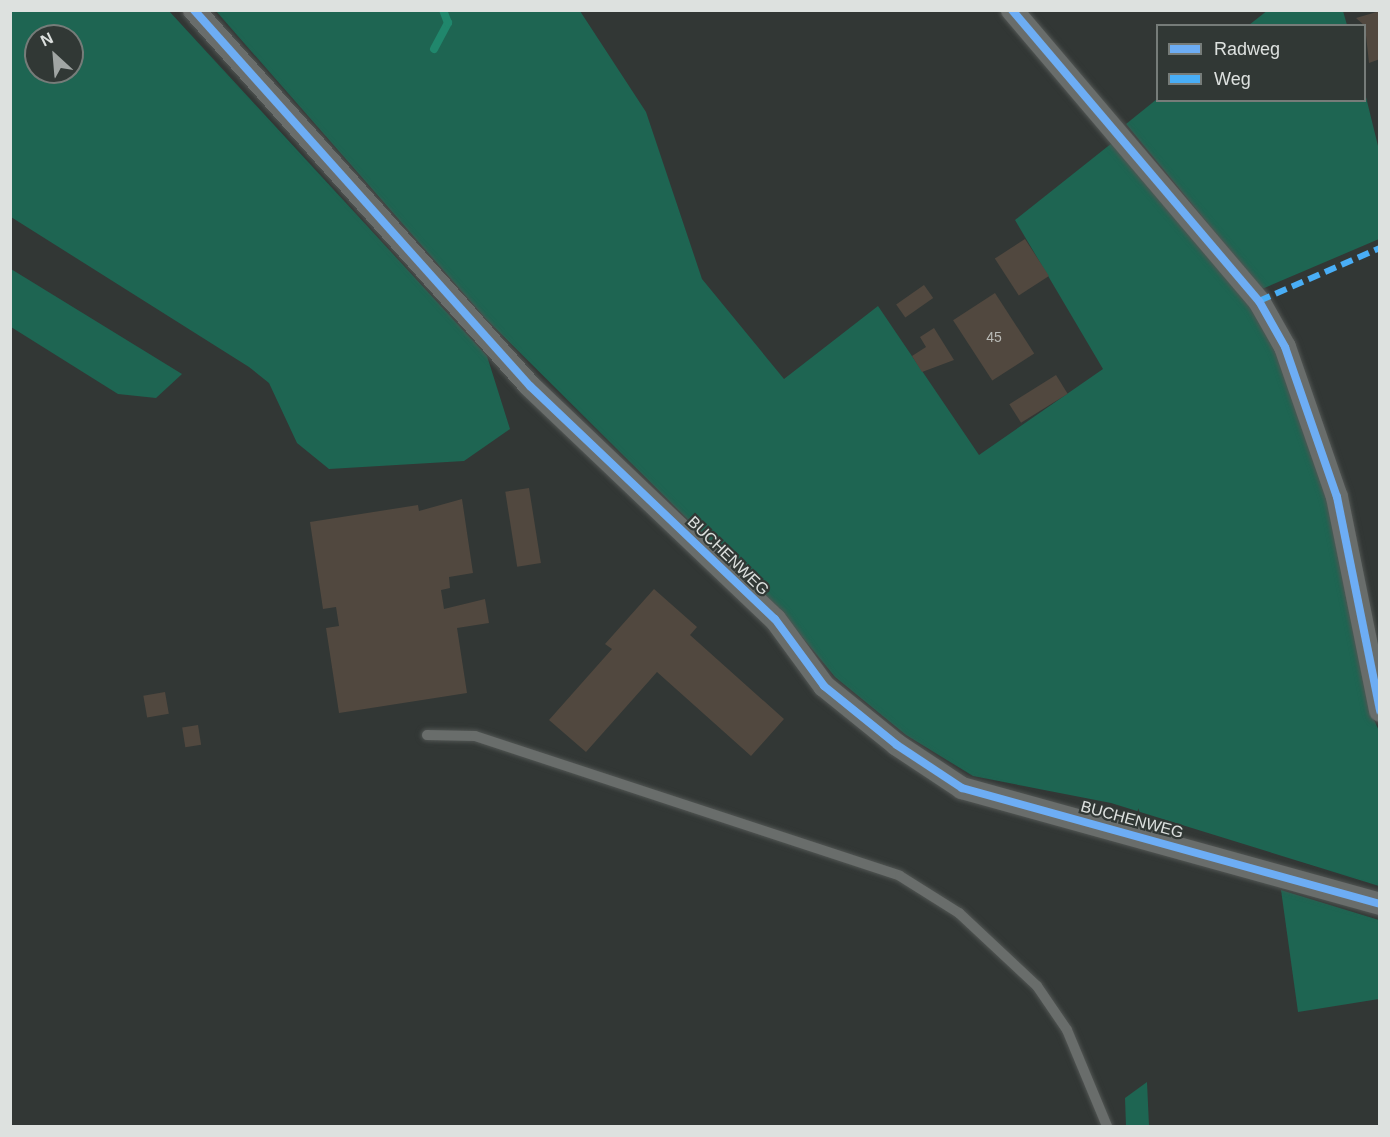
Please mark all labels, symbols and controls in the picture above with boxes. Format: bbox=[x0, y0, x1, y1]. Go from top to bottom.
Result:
north arrow bbox=[24, 24, 84, 84]
legend bbox=[1156, 24, 1366, 102]
text: N bbox=[38, 29, 56, 49]
text: Radweg bbox=[1214, 39, 1280, 59]
text: Weg bbox=[1214, 69, 1251, 89]
house number: 45 bbox=[986, 329, 1002, 345]
street label: BUCHENWEG bbox=[683, 512, 773, 600]
street label: BUCHENWEG bbox=[1078, 797, 1186, 843]

